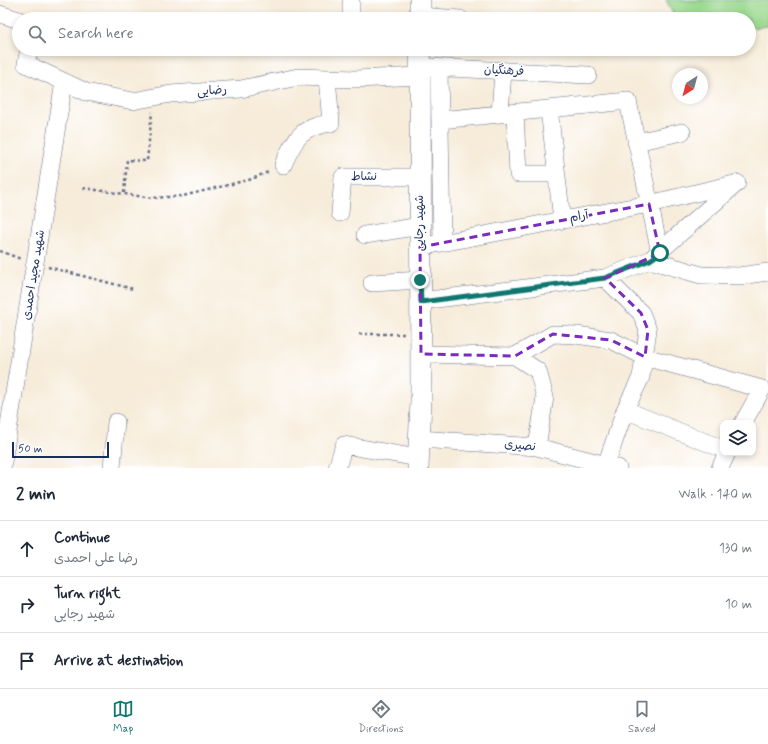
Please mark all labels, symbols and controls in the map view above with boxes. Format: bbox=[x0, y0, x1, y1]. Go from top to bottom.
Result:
search box bbox=[12, 12, 756, 56]
icon: search bbox=[26, 23, 48, 45]
text: Search here bbox=[58, 24, 134, 44]
street label: فرهنگیان bbox=[484, 62, 524, 80]
north arrow bbox=[672, 68, 708, 104]
street label: رضایی bbox=[197, 82, 227, 100]
street label: نشاط bbox=[351, 169, 377, 185]
street label: شهید رجایی bbox=[412, 195, 428, 251]
street label: آرام bbox=[568, 207, 591, 227]
street label: شهید مجید احمدی bbox=[19, 229, 49, 321]
route start bbox=[651, 244, 669, 262]
route end bbox=[411, 271, 429, 289]
map controls bbox=[720, 420, 756, 456]
button: layers bbox=[720, 420, 756, 456]
street label: نصیری bbox=[503, 437, 537, 455]
scale bar bbox=[12, 440, 109, 459]
text: 50 m bbox=[18, 442, 43, 456]
text: 2 min bbox=[16, 483, 56, 505]
text: Walk · 140 m bbox=[679, 486, 752, 503]
text: Continue bbox=[54, 528, 110, 548]
icon: ahead bbox=[16, 538, 38, 560]
text: 130 m bbox=[719, 540, 752, 557]
text: رضا علی احمدی bbox=[54, 550, 138, 567]
text: Turn right bbox=[54, 584, 121, 604]
icon: right bbox=[16, 594, 38, 616]
text: 10 m bbox=[725, 596, 752, 613]
text: شهید رجایی bbox=[54, 606, 115, 623]
icon: arrive bbox=[16, 650, 38, 672]
text: Arrive at destination bbox=[54, 651, 183, 671]
tab: Map bbox=[112, 698, 134, 736]
tab: Directions bbox=[358, 698, 404, 736]
tab: Saved bbox=[628, 698, 656, 736]

